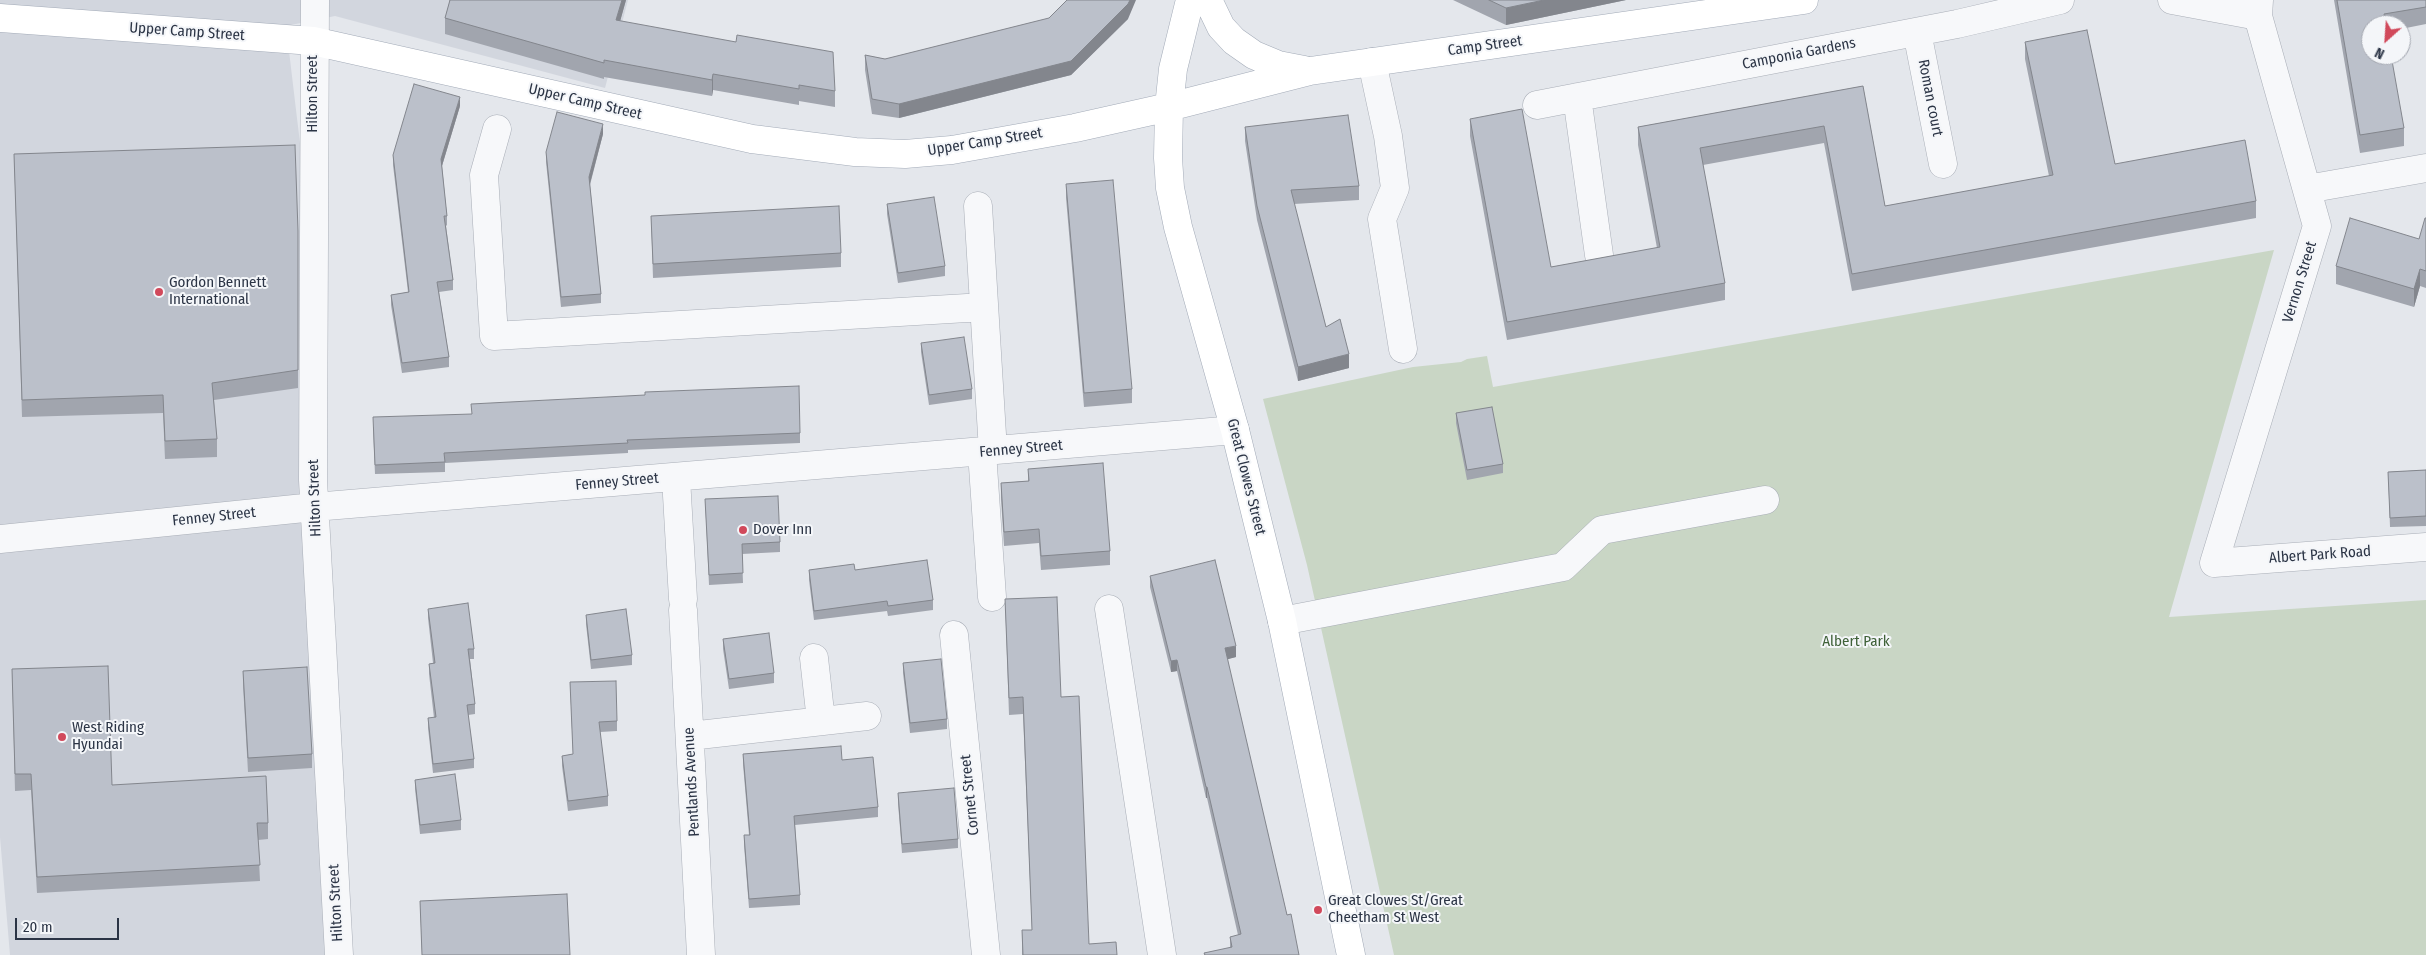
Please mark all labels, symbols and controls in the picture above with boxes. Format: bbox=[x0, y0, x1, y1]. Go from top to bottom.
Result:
north arrow bbox=[2361, 15, 2411, 65]
street label: Upper Camp Street bbox=[129, 19, 245, 45]
street label: Camp Street bbox=[1447, 32, 1523, 60]
street label: Camponia Gardens bbox=[1741, 34, 1857, 74]
text: N bbox=[2372, 44, 2387, 63]
street label: Hilton Street bbox=[304, 55, 322, 133]
street label: Roman court bbox=[1914, 58, 1946, 138]
street label: Upper Camp Street bbox=[527, 80, 643, 124]
street label: Upper Camp Street bbox=[926, 124, 1044, 160]
street label: Vernon Street bbox=[2279, 239, 2321, 325]
place label: Gordon Bennett International bbox=[169, 274, 266, 309]
marker: Gordon Bennett International bbox=[153, 286, 165, 298]
street label: Great Clowes Street bbox=[1223, 417, 1269, 537]
street label: Fenney Street bbox=[979, 436, 1063, 462]
street label: Hilton Street bbox=[305, 459, 325, 537]
street label: Fenney Street bbox=[575, 469, 659, 495]
street label: Fenney Street bbox=[171, 504, 257, 530]
place label: Dover Inn bbox=[753, 521, 812, 539]
marker: Dover Inn bbox=[737, 524, 749, 536]
street label: Albert Park Road bbox=[2268, 542, 2372, 568]
park label: Albert Park bbox=[1822, 633, 1890, 651]
place label: West Riding Hyundai bbox=[72, 719, 144, 754]
street label: Pentlands Avenue bbox=[680, 727, 704, 837]
marker: West Riding Hyundai bbox=[56, 731, 68, 743]
street label: Cornet Street bbox=[957, 754, 983, 836]
street label: Hilton Street bbox=[325, 864, 347, 942]
place label: Great Clowes St/Great Cheetham St West bbox=[1328, 892, 1463, 927]
marker: Great Clowes St/Great Cheetham St West bbox=[1312, 904, 1324, 916]
scale bar bbox=[18, 908, 121, 940]
text: 20 m bbox=[23, 918, 53, 936]

